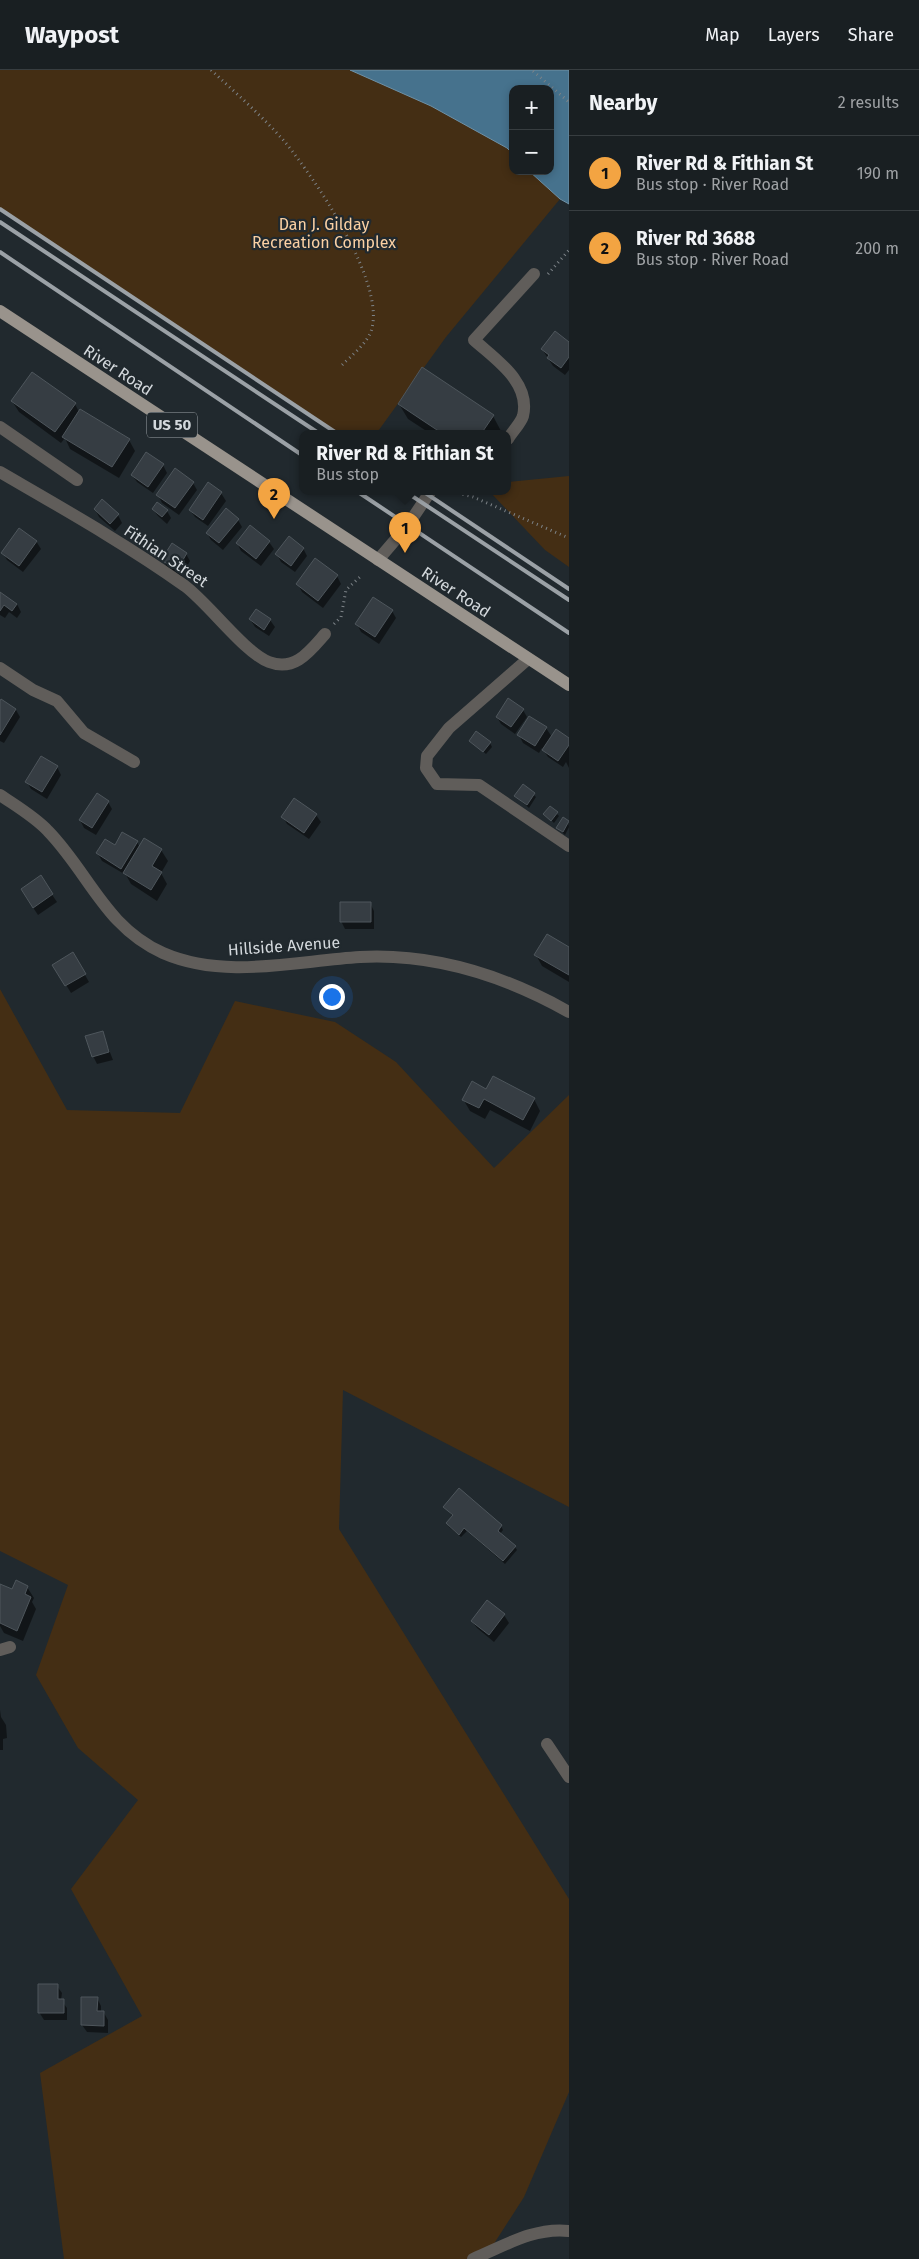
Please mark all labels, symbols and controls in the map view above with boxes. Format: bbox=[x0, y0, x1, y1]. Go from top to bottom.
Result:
text: Waypost bbox=[25, 21, 119, 49]
text: Map bbox=[705, 24, 740, 46]
text: Layers bbox=[768, 24, 820, 46]
text: Share bbox=[848, 24, 894, 46]
map controls bbox=[509, 85, 554, 175]
button: + bbox=[509, 85, 554, 130]
text: Nearby bbox=[589, 90, 657, 116]
text: 2 results bbox=[838, 93, 899, 112]
button: − bbox=[509, 130, 554, 175]
text: River Rd & Fithian St bbox=[636, 152, 813, 175]
text: 1 bbox=[601, 164, 609, 183]
text: 190 m bbox=[857, 164, 899, 183]
text: Bus stop · River Road bbox=[636, 175, 789, 194]
park label: Dan J. Gilday Recreation Complex bbox=[252, 215, 396, 252]
text: River Rd 3688 bbox=[636, 227, 755, 250]
text: 2 bbox=[601, 239, 609, 258]
text: 200 m bbox=[855, 239, 899, 258]
text: Bus stop · River Road bbox=[636, 250, 789, 269]
street label: River Road bbox=[80, 341, 156, 399]
road number: US 50 bbox=[147, 412, 197, 438]
popup bbox=[299, 430, 511, 495]
text: River Rd & Fithian St bbox=[316, 442, 494, 465]
text: Bus stop bbox=[316, 465, 379, 484]
pin: 2 bbox=[258, 478, 290, 519]
pin: 1 bbox=[389, 512, 421, 553]
street label: Fithian Street bbox=[120, 521, 212, 591]
street label: River Road bbox=[418, 563, 494, 621]
street label: Hillside Avenue bbox=[227, 933, 341, 959]
your location bbox=[319, 984, 345, 1010]

